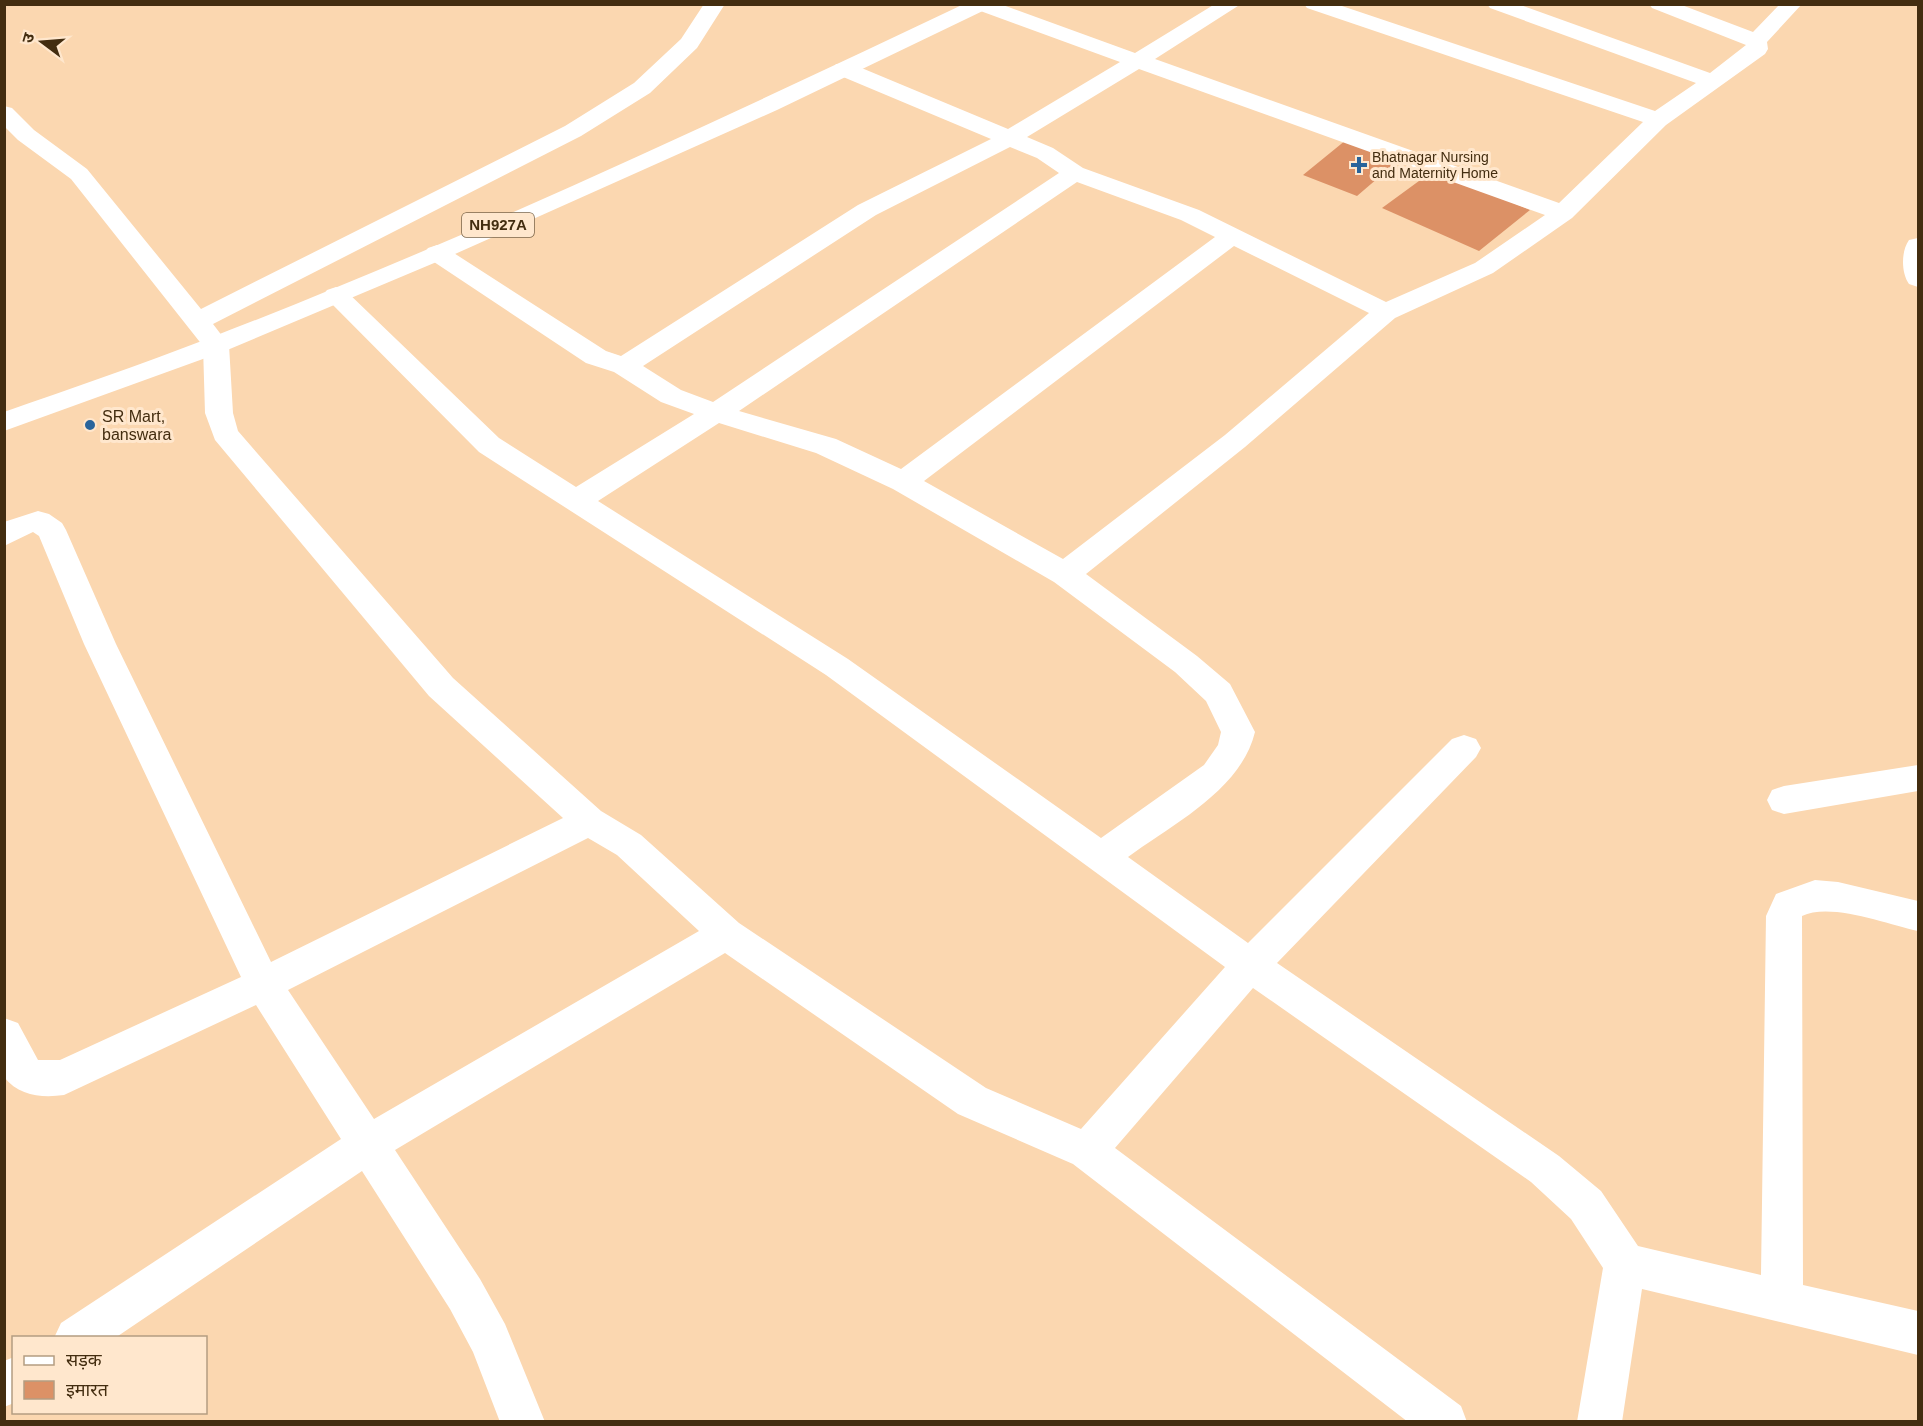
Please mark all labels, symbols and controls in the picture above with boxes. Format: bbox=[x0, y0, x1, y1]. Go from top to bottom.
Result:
north arrow bbox=[12, 12, 72, 72]
text: उ bbox=[19, 31, 38, 45]
place label: Bhatnagar Nursing and Maternity Home bbox=[1372, 149, 1498, 181]
marker: Bhatnagar Nursing and Maternity Home bbox=[1350, 156, 1368, 174]
road number: NH927A bbox=[462, 213, 534, 237]
place label: SR Mart, banswara bbox=[102, 408, 171, 443]
marker: SR Mart, banswara bbox=[83, 418, 97, 432]
legend bbox=[12, 1336, 207, 1414]
text: सड़क bbox=[66, 1350, 103, 1370]
text: इमारत bbox=[66, 1380, 109, 1400]

